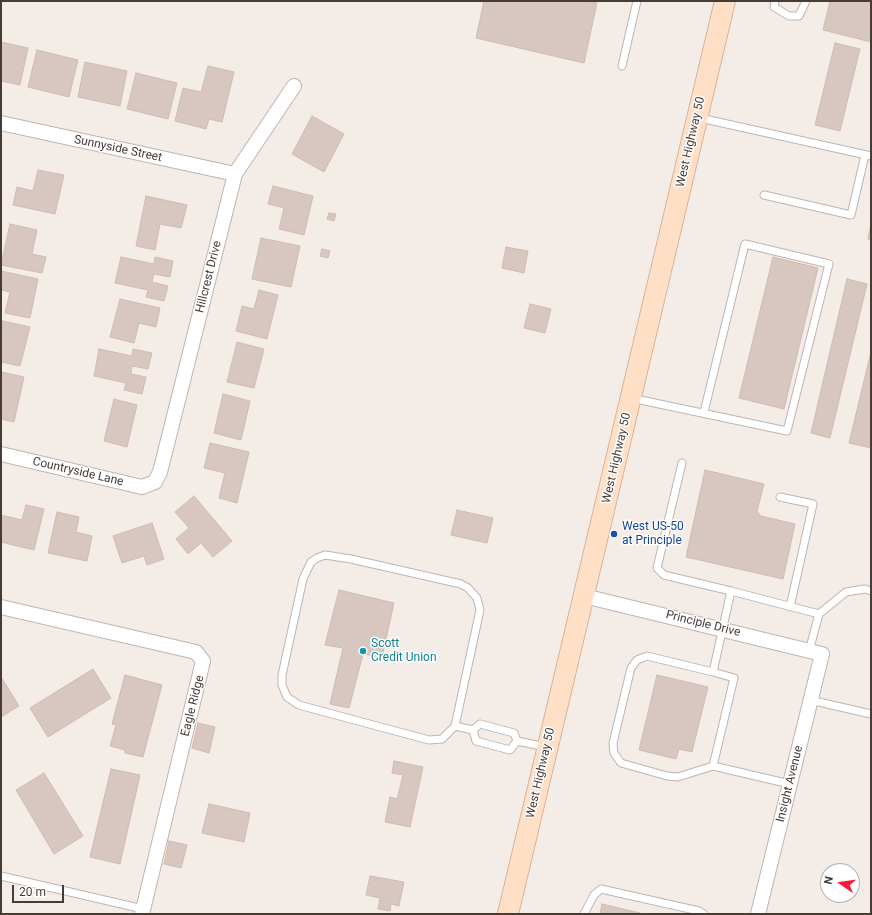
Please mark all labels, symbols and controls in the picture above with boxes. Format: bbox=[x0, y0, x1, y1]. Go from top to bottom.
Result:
street label: West Highway 50 bbox=[674, 95, 708, 189]
street label: Sunnyside Street bbox=[73, 133, 163, 165]
street label: Hillcrest Drive bbox=[193, 239, 225, 315]
street label: West Highway 50 bbox=[600, 411, 634, 505]
street label: Countryside Lane bbox=[31, 455, 125, 489]
place label: West US-50 at Principle bbox=[622, 520, 684, 548]
marker: West US-50 at Principle bbox=[609, 529, 619, 539]
street label: Principle Drive bbox=[664, 608, 742, 640]
place label: Scott Credit Union bbox=[371, 637, 437, 665]
marker: Scott Credit Union bbox=[358, 646, 368, 656]
street label: Eagle Ridge bbox=[178, 674, 208, 738]
street label: West Highway 50 bbox=[524, 726, 558, 820]
street label: Insight Avenue bbox=[774, 744, 806, 824]
north arrow bbox=[820, 863, 860, 903]
text: N bbox=[822, 875, 836, 886]
scale bar bbox=[14, 877, 66, 903]
text: 20 m bbox=[19, 885, 46, 899]

